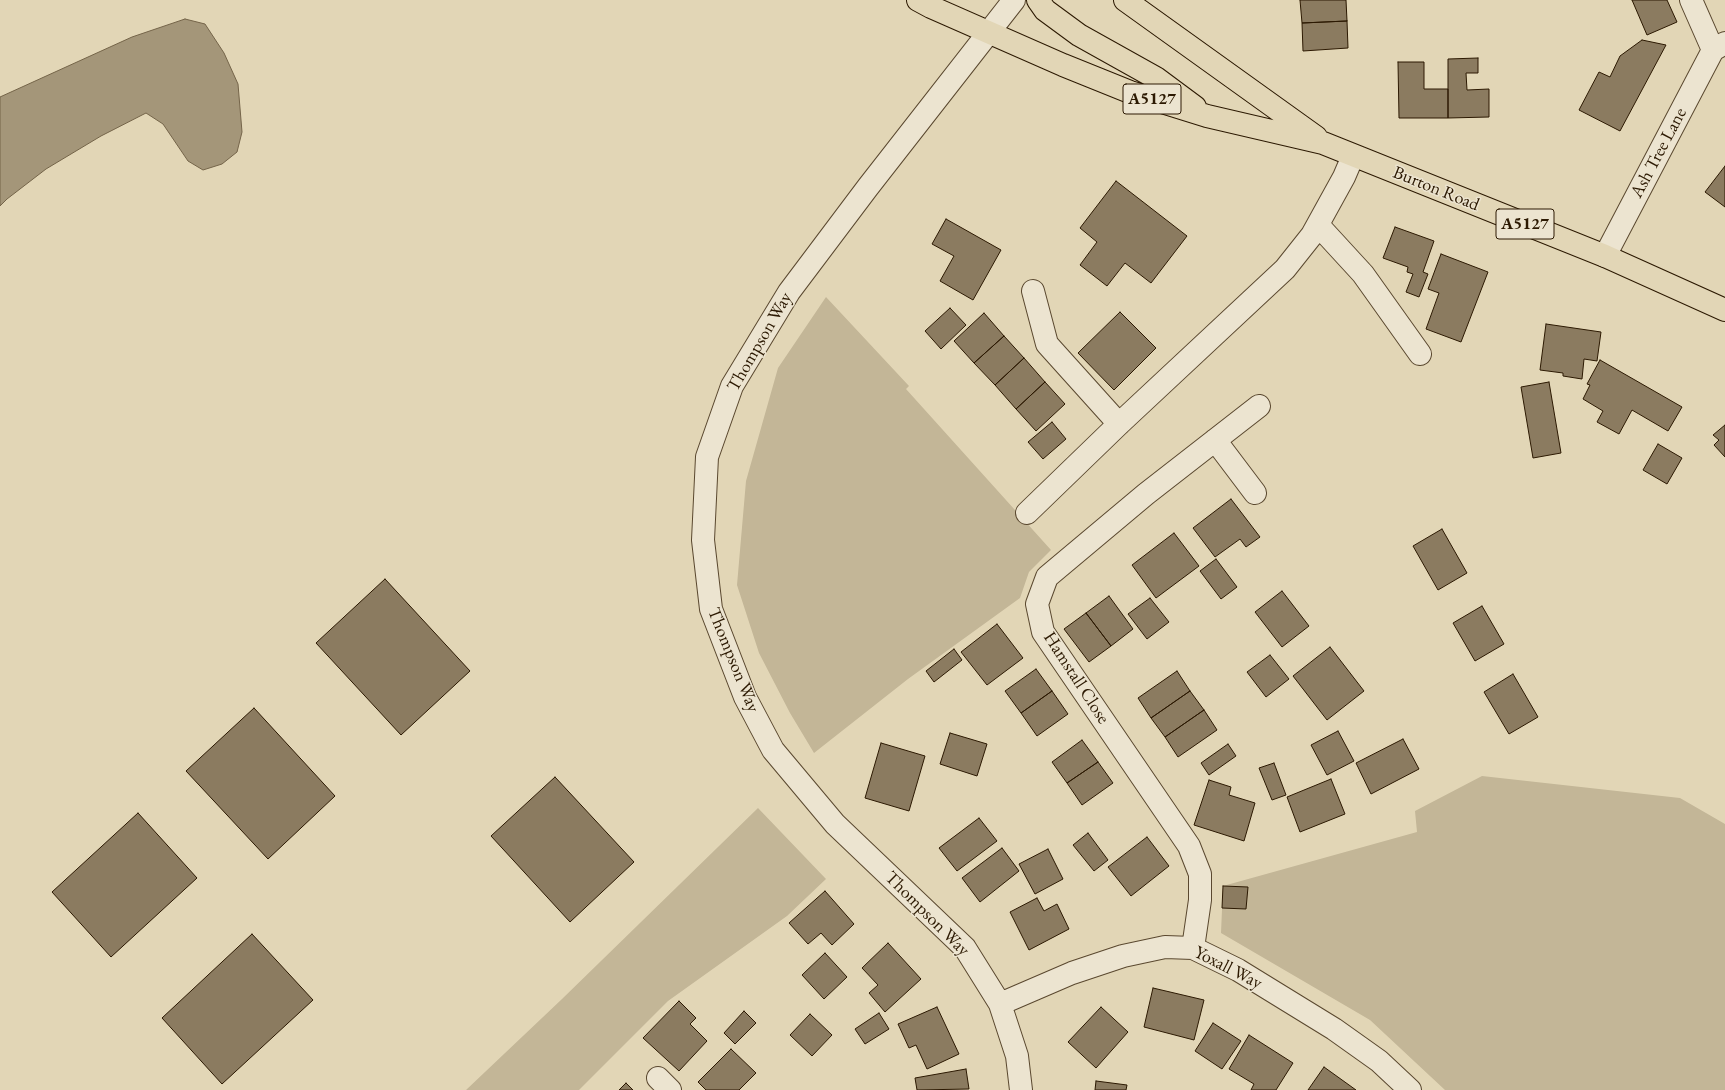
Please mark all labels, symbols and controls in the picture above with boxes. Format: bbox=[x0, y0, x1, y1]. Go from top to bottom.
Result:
road number: A5127 bbox=[1123, 84, 1181, 114]
street label: Ash Tree Lane bbox=[1626, 104, 1692, 202]
street label: Burton Road bbox=[1390, 162, 1482, 216]
road number: A5127 bbox=[1496, 209, 1554, 239]
street label: Thompson Way bbox=[723, 289, 797, 395]
street label: Thompson Way bbox=[702, 605, 764, 715]
street label: Hamstall Close bbox=[1038, 628, 1114, 728]
street label: Thompson Way bbox=[880, 867, 974, 961]
street label: Yoxall Way bbox=[1190, 942, 1266, 994]

